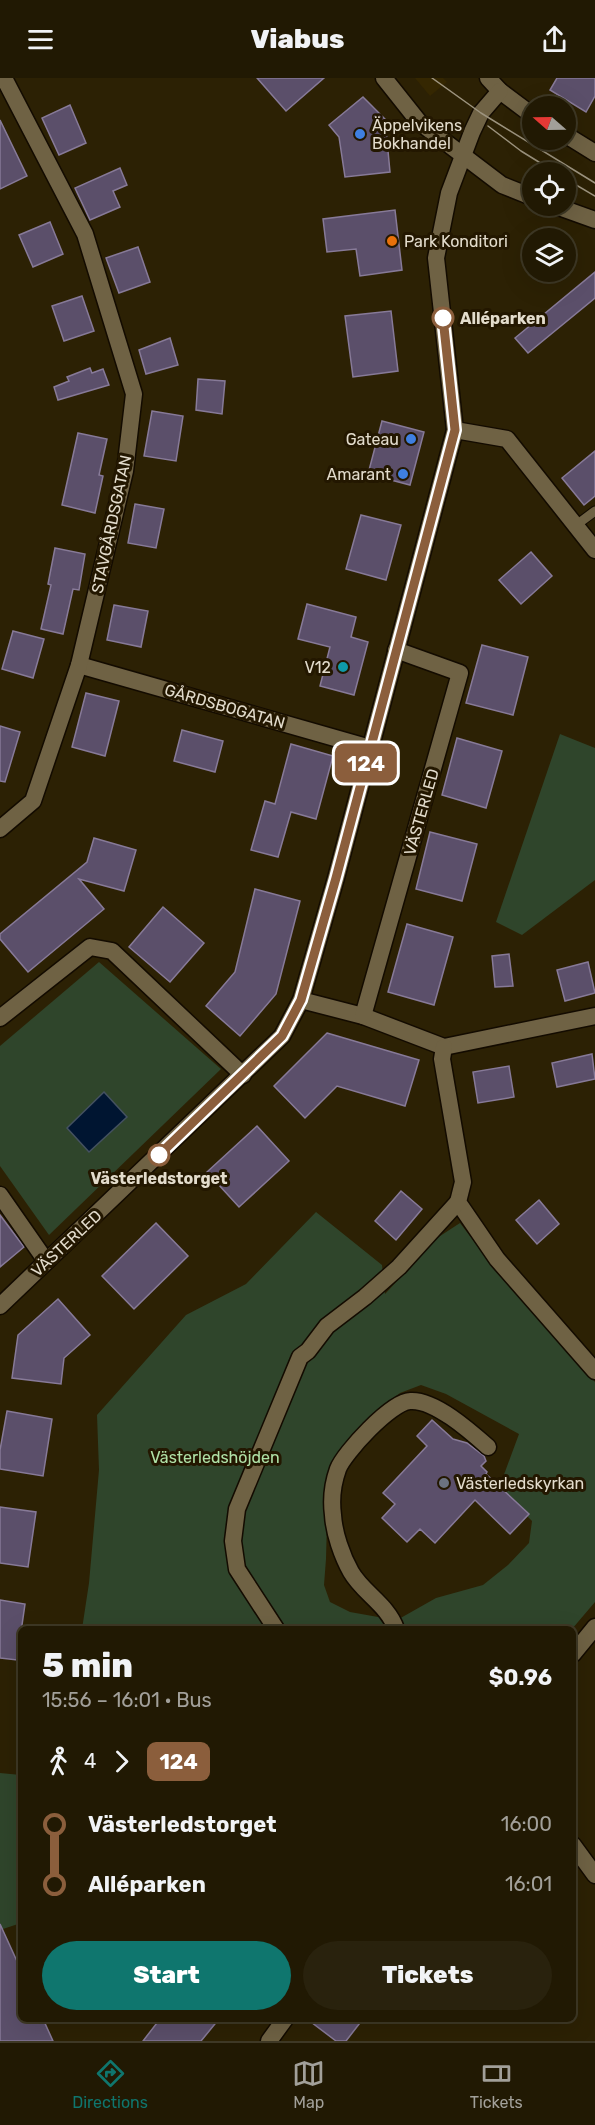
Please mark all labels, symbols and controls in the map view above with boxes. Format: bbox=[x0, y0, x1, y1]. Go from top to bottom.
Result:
icon: menu bbox=[24, 23, 57, 56]
text: Viabus bbox=[251, 23, 345, 55]
icon: share bbox=[538, 23, 571, 56]
north arrow bbox=[522, 96, 576, 150]
map controls bbox=[522, 96, 576, 282]
place label: Äppelvikens Bokhandel bbox=[372, 116, 462, 153]
marker: Äppelvikens Bokhandel bbox=[353, 127, 367, 141]
button: locate bbox=[522, 162, 576, 216]
button: layers bbox=[522, 228, 576, 282]
place label: Park Konditori bbox=[404, 232, 508, 251]
marker: Park Konditori bbox=[385, 234, 399, 248]
marker: Alléparken bbox=[432, 307, 454, 329]
place label: Alléparken bbox=[460, 309, 546, 328]
place label: Gateau bbox=[346, 430, 399, 449]
marker: Gateau bbox=[404, 432, 418, 446]
street label: STAVGÅRDSGATAN bbox=[88, 453, 135, 595]
place label: Amarant bbox=[327, 465, 391, 484]
marker: Amarant bbox=[396, 467, 410, 481]
place label: V12 bbox=[304, 658, 331, 677]
marker: V12 bbox=[336, 660, 350, 674]
street label: GÅRDSBOGATAN bbox=[162, 680, 287, 733]
line badge: 124 bbox=[332, 744, 400, 782]
text: 124 bbox=[347, 751, 385, 776]
street label: VÄSTERLED bbox=[400, 767, 443, 858]
marker: Västerledstorget bbox=[148, 1144, 170, 1166]
place label: Västerledstorget bbox=[90, 1169, 228, 1188]
street label: VÄSTERLED bbox=[27, 1206, 105, 1281]
park label: Västerledshöjden bbox=[150, 1448, 280, 1467]
place label: Västerledskyrkan bbox=[456, 1474, 584, 1493]
marker: Västerledskyrkan bbox=[437, 1476, 451, 1490]
text: 5 min bbox=[42, 1646, 133, 1685]
text: $0.96 bbox=[489, 1664, 552, 1691]
text: 15:56 – 16:01 · Bus bbox=[42, 1688, 212, 1712]
icon: walk bbox=[42, 1745, 75, 1778]
icon: forward bbox=[105, 1745, 138, 1778]
text: 4 bbox=[84, 1749, 96, 1773]
text: 124 bbox=[159, 1749, 198, 1774]
text: Västerledstorget bbox=[88, 1811, 277, 1838]
text: 16:00 bbox=[501, 1812, 552, 1836]
text: Alléparken bbox=[88, 1871, 206, 1898]
text: 16:01 bbox=[505, 1872, 552, 1896]
button: Start bbox=[42, 1941, 291, 2010]
button: Tickets bbox=[303, 1941, 552, 2010]
tab: Directions bbox=[72, 2057, 148, 2112]
tab: Map bbox=[292, 2057, 325, 2112]
tab: Tickets bbox=[470, 2057, 523, 2112]

